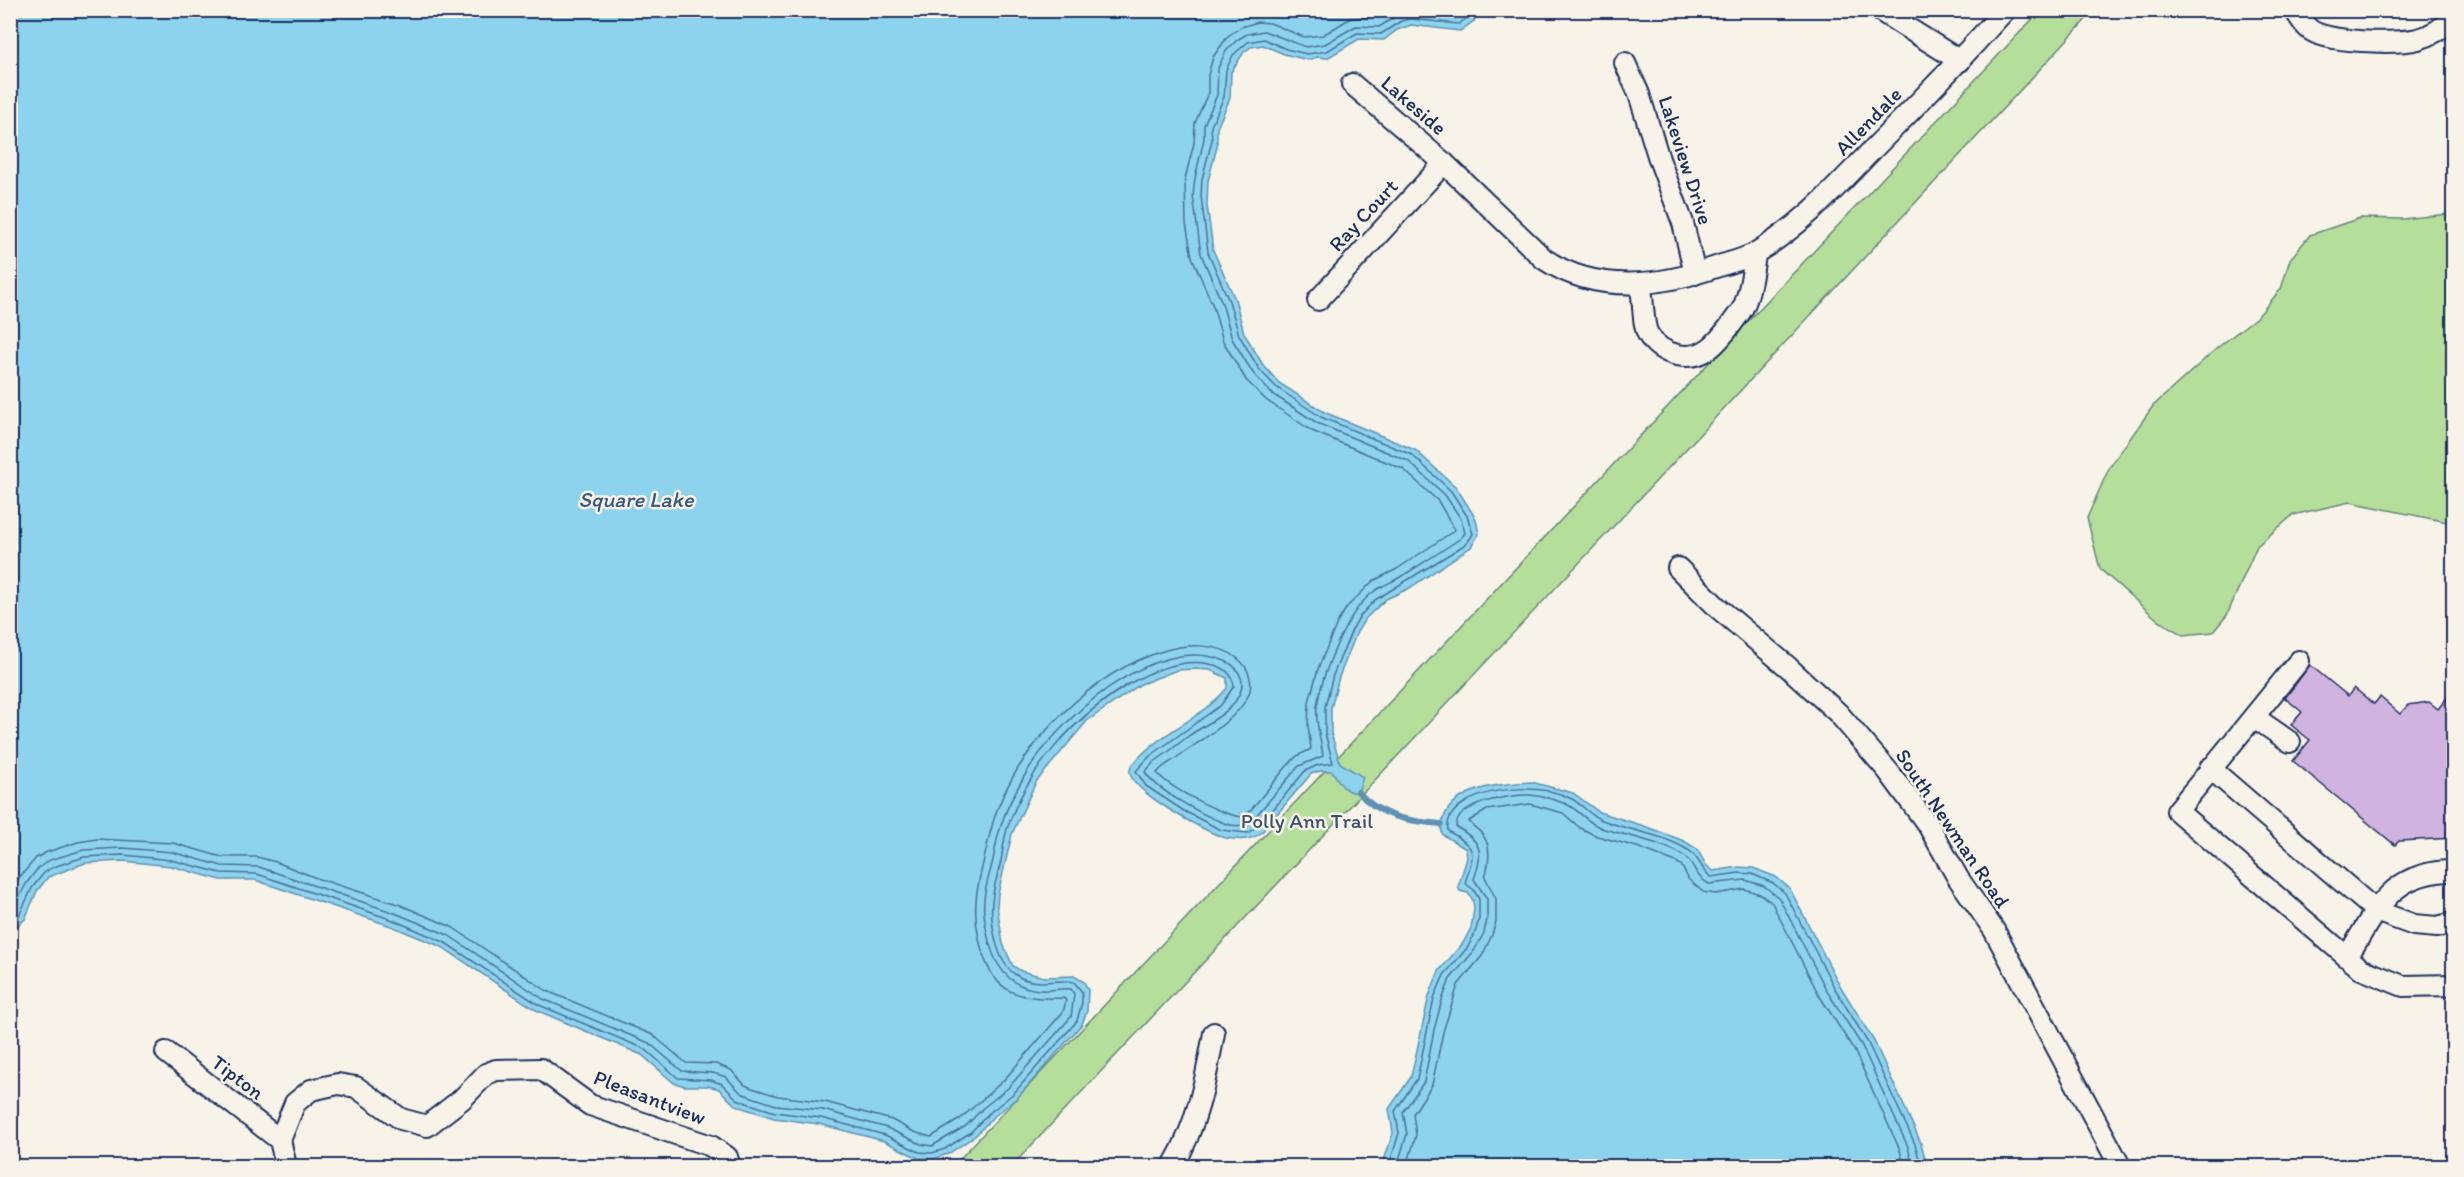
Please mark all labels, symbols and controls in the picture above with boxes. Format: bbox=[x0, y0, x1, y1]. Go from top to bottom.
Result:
street label: Lakeside bbox=[1376, 70, 1452, 140]
street label: Allendale bbox=[1829, 82, 1907, 160]
street label: Lakeview Drive bbox=[1653, 92, 1719, 228]
street label: Ray Court bbox=[1323, 174, 1403, 256]
water label: Square Lake bbox=[579, 486, 695, 513]
street label: South Newman Road bbox=[1891, 744, 2016, 913]
park label: Polly Ann Trail bbox=[1241, 808, 1373, 833]
street label: Tipton bbox=[207, 1049, 269, 1105]
street label: Pleasantview bbox=[591, 1064, 709, 1130]

